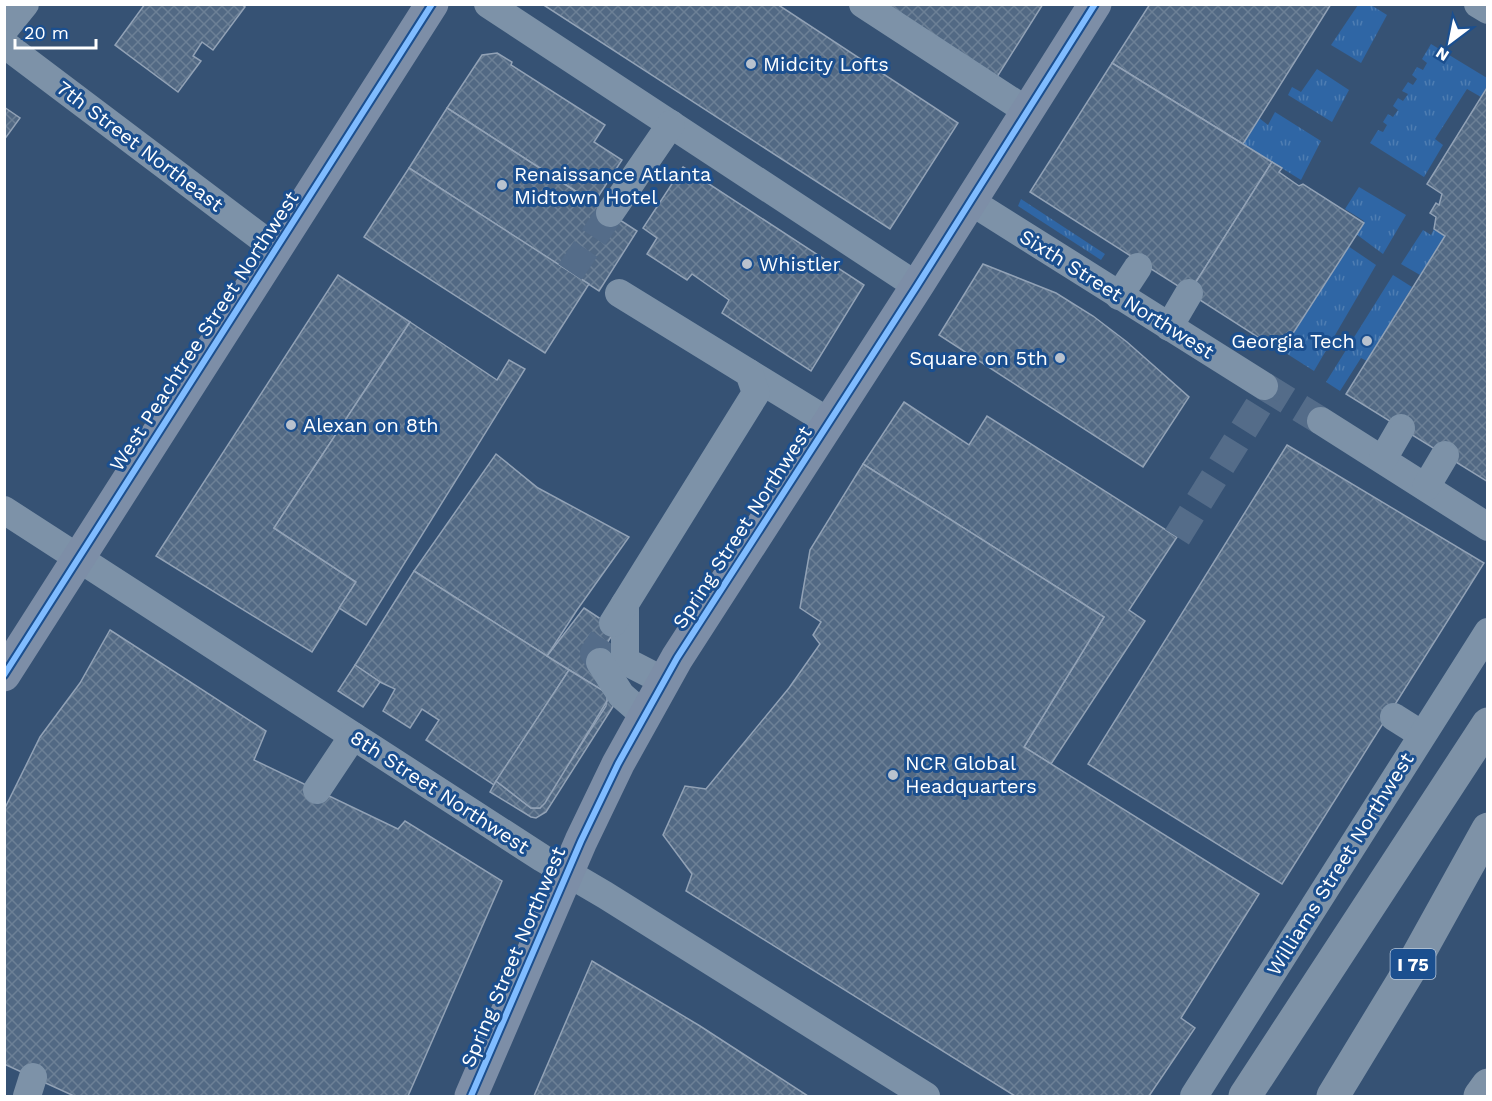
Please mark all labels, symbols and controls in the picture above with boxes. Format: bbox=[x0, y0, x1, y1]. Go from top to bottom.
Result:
scale bar bbox=[15, 12, 96, 50]
north arrow bbox=[1420, 12, 1480, 72]
text: 20 m bbox=[24, 22, 69, 43]
text: N bbox=[1432, 43, 1452, 65]
place label: Midcity Lofts bbox=[763, 52, 889, 76]
marker: Midcity Lofts bbox=[744, 57, 758, 71]
street label: 7th Street Northeast bbox=[52, 75, 229, 217]
place label: Renaissance Atlanta Midtown Hotel bbox=[514, 162, 711, 209]
marker: Renaissance Atlanta Midtown Hotel bbox=[495, 178, 509, 192]
street label: West Peachtree Street Northwest bbox=[104, 186, 304, 475]
street label: Sixth Street Northwest bbox=[1015, 224, 1219, 364]
place label: Whistler bbox=[759, 252, 841, 276]
marker: Whistler bbox=[740, 257, 754, 271]
place label: Georgia Tech bbox=[1231, 329, 1355, 353]
marker: Georgia Tech bbox=[1360, 334, 1374, 348]
place label: Square on 5th bbox=[909, 346, 1048, 370]
marker: Square on 5th bbox=[1053, 351, 1067, 365]
place label: Alexan on 8th bbox=[303, 413, 439, 437]
marker: Alexan on 8th bbox=[284, 418, 298, 432]
street label: Spring Street Northwest bbox=[667, 421, 817, 633]
street label: 8th Street Northwest bbox=[346, 725, 534, 859]
street label: Williams Street Northwest bbox=[1261, 748, 1419, 980]
place label: NCR Global Headquarters bbox=[905, 751, 1037, 798]
marker: NCR Global Headquarters bbox=[886, 768, 900, 782]
street label: Spring Street Northwest bbox=[456, 843, 571, 1071]
road number: I 75 bbox=[1390, 949, 1436, 979]

